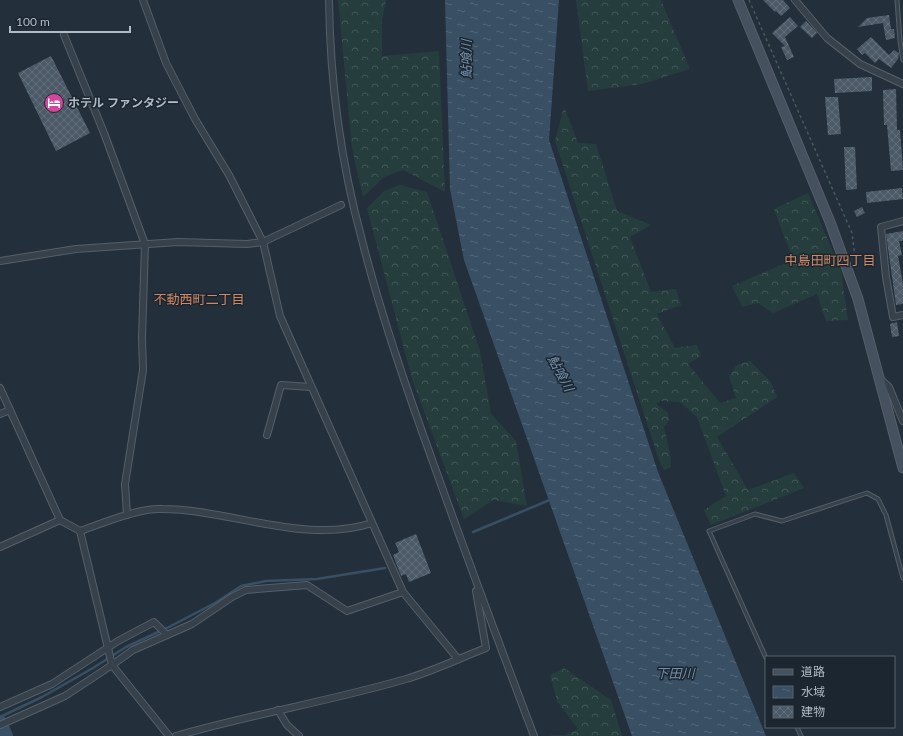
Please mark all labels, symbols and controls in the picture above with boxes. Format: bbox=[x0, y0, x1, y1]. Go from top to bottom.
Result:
scale bar bbox=[10, 8, 130, 34]
text: 100 m bbox=[16, 14, 50, 29]
water label: 鮎喰川 bbox=[458, 38, 474, 79]
hotel icon: ホテル ファンタジー bbox=[43, 92, 65, 114]
place label: ホテル ファンタジー bbox=[68, 95, 179, 110]
district label: 中島田町四丁目 bbox=[784, 252, 876, 268]
district label: 不動西町二丁目 bbox=[153, 291, 245, 307]
water label: 鮎喰川 bbox=[545, 352, 578, 396]
legend bbox=[765, 656, 895, 728]
text: 道路 bbox=[801, 664, 825, 679]
water label: 下田川 bbox=[655, 665, 696, 681]
text: 水域 bbox=[801, 684, 825, 699]
text: 建物 bbox=[801, 704, 825, 719]

